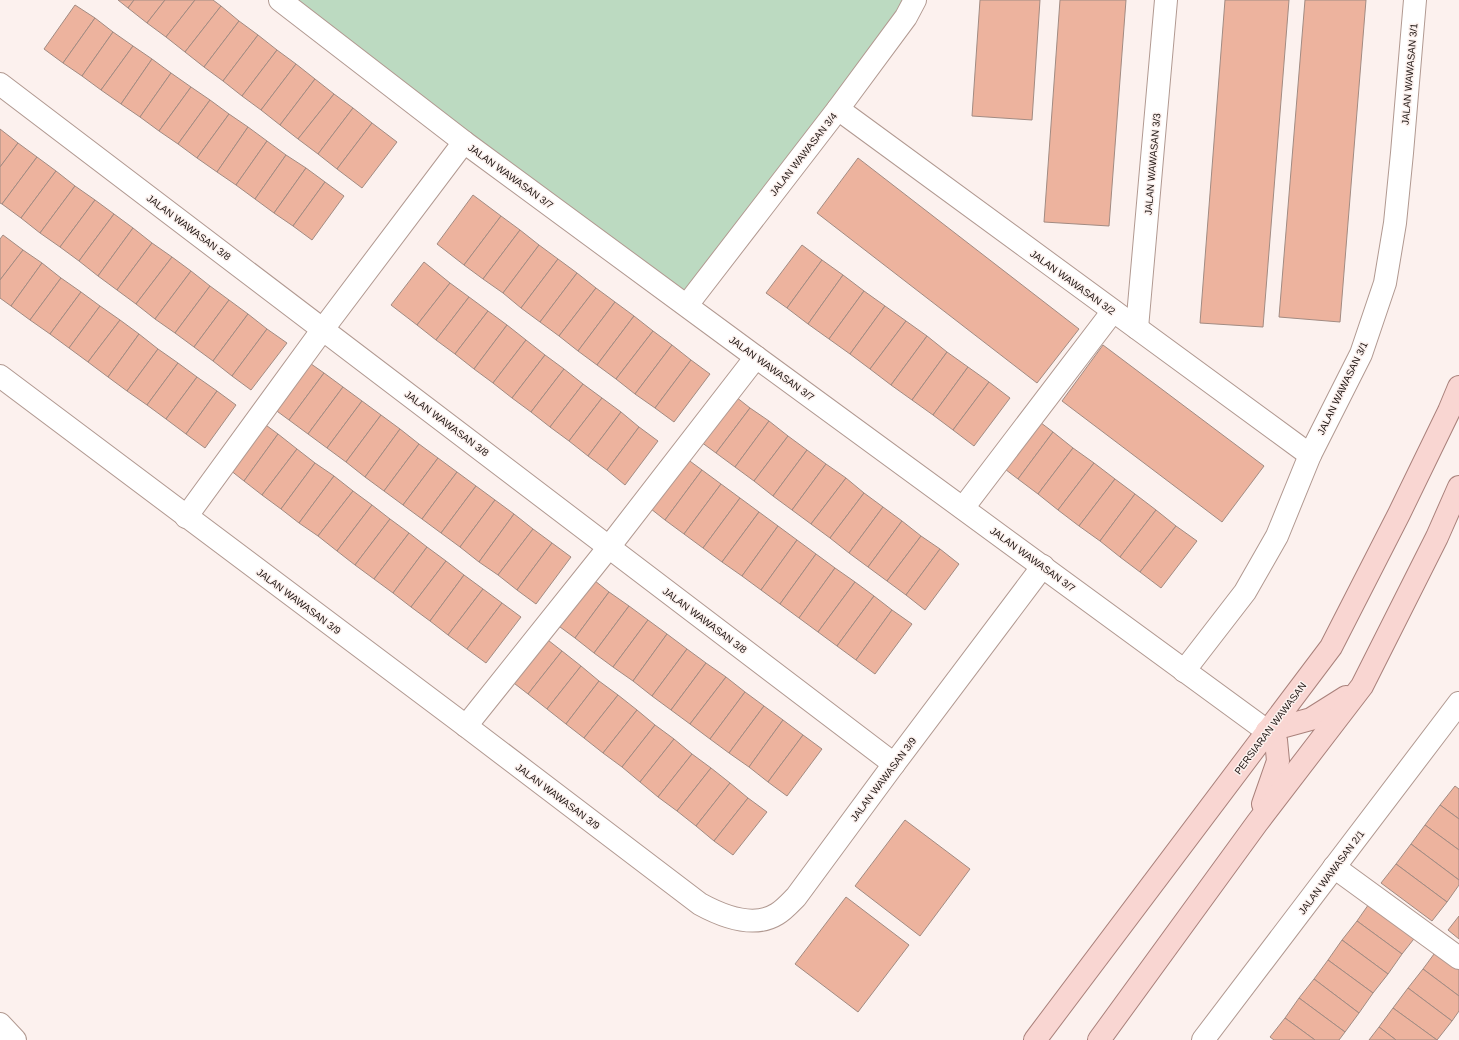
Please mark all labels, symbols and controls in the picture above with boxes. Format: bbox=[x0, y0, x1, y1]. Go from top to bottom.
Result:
street label: JALAN WAWASAN 3/1 bbox=[1400, 22, 1419, 125]
street label: JALAN WAWASAN 3/4 bbox=[768, 110, 839, 198]
street label: JALAN WAWASAN 3/3 bbox=[1143, 112, 1162, 215]
street label: JALAN WAWASAN 3/7 bbox=[466, 142, 556, 211]
street label: JALAN WAWASAN 3/8 bbox=[145, 192, 233, 263]
street label: JALAN WAWASAN 3/2 bbox=[1028, 248, 1118, 317]
street label: JALAN WAWASAN 3/7 bbox=[727, 334, 817, 403]
street label: JALAN WAWASAN 3/1 bbox=[1315, 339, 1370, 437]
street label: JALAN WAWASAN 3/8 bbox=[403, 388, 491, 459]
street label: JALAN WAWASAN 3/7 bbox=[988, 525, 1078, 594]
street label: JALAN WAWASAN 3/9 bbox=[255, 566, 343, 637]
street label: JALAN WAWASAN 3/8 bbox=[661, 585, 749, 656]
street label: PERSIARAN WAWASAN bbox=[1232, 680, 1309, 776]
street label: JALAN WAWASAN 3/9 bbox=[848, 735, 919, 823]
street label: JALAN WAWASAN 3/9 bbox=[514, 761, 602, 832]
street label: JALAN WAWASAN 2/1 bbox=[1296, 828, 1367, 916]

